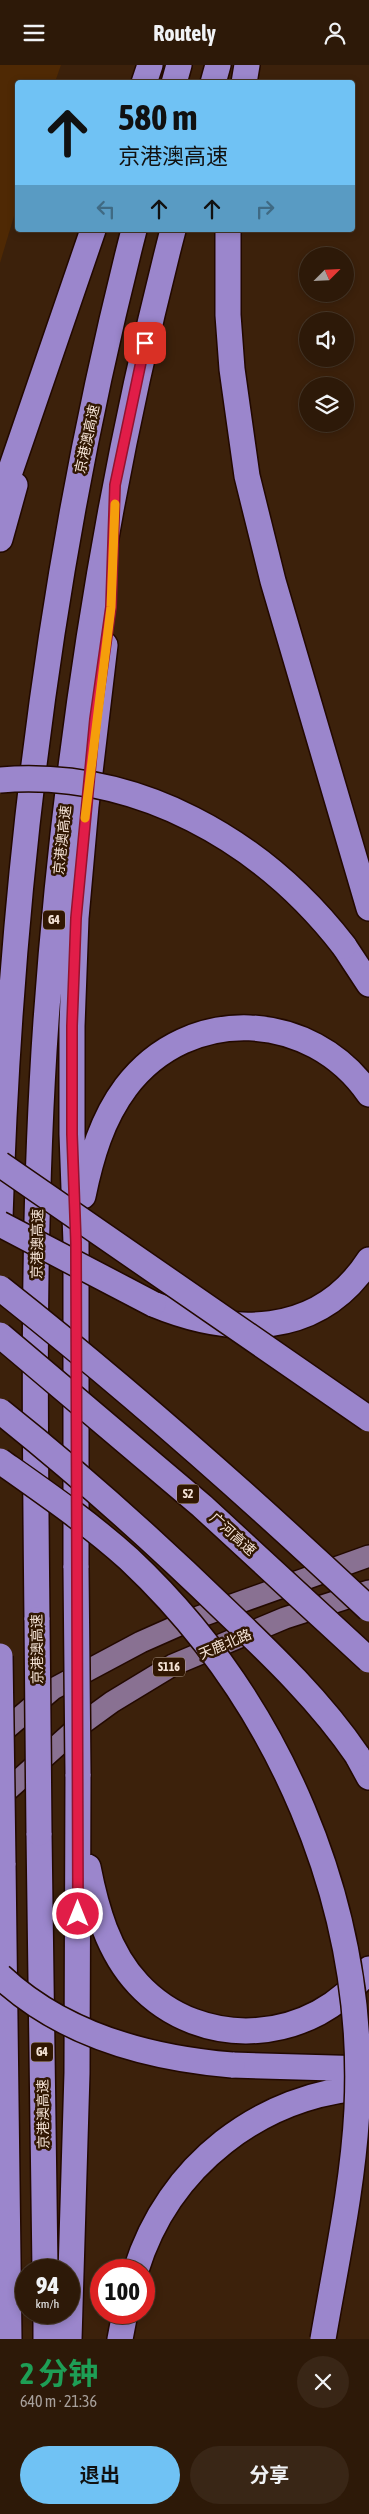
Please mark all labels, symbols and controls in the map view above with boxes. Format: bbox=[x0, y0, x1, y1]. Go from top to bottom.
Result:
icon: menu bbox=[20, 19, 48, 47]
icon: person bbox=[321, 19, 349, 47]
text: Routely bbox=[153, 20, 216, 46]
text: 580 m bbox=[118, 97, 197, 137]
icon: ahead bbox=[35, 100, 100, 165]
text: 京港澳高速 bbox=[118, 143, 228, 169]
icon: left bbox=[92, 195, 120, 223]
icon: ahead bbox=[145, 195, 173, 223]
icon: ahead bbox=[198, 195, 226, 223]
icon: right bbox=[251, 195, 279, 223]
north arrow bbox=[299, 247, 354, 303]
map controls bbox=[299, 247, 354, 432]
button: sound bbox=[299, 312, 354, 367]
pin bbox=[124, 322, 166, 364]
icon: arrive bbox=[131, 329, 159, 357]
button: layers bbox=[299, 377, 354, 432]
street label: 京港澳高速 bbox=[72, 403, 102, 475]
street label: 京港澳高速 bbox=[50, 804, 74, 876]
road number: G4 bbox=[43, 911, 65, 929]
street label: 京港澳高速 bbox=[28, 1209, 46, 1279]
road number: S2 bbox=[177, 1485, 199, 1503]
street label: 广河高速 bbox=[207, 1509, 259, 1559]
street label: 京港澳高速 bbox=[28, 1614, 46, 1684]
street label: 天鹿北路 bbox=[196, 1626, 254, 1662]
road number: S116 bbox=[153, 1657, 185, 1676]
position arrow bbox=[51, 1887, 103, 1939]
road number: G4 bbox=[31, 2043, 53, 2061]
street label: 京港澳高速 bbox=[34, 2079, 52, 2149]
speed limit sign: 100 bbox=[90, 2259, 155, 2324]
text: 94 bbox=[36, 2271, 59, 2299]
text: km/h bbox=[36, 2297, 59, 2311]
text: 2 分钟 bbox=[20, 2356, 98, 2390]
button: close bbox=[297, 2356, 349, 2408]
text: 640 m · 21:36 bbox=[20, 2392, 97, 2410]
button: 退出 bbox=[20, 2446, 180, 2504]
button: 分享 bbox=[190, 2446, 349, 2504]

